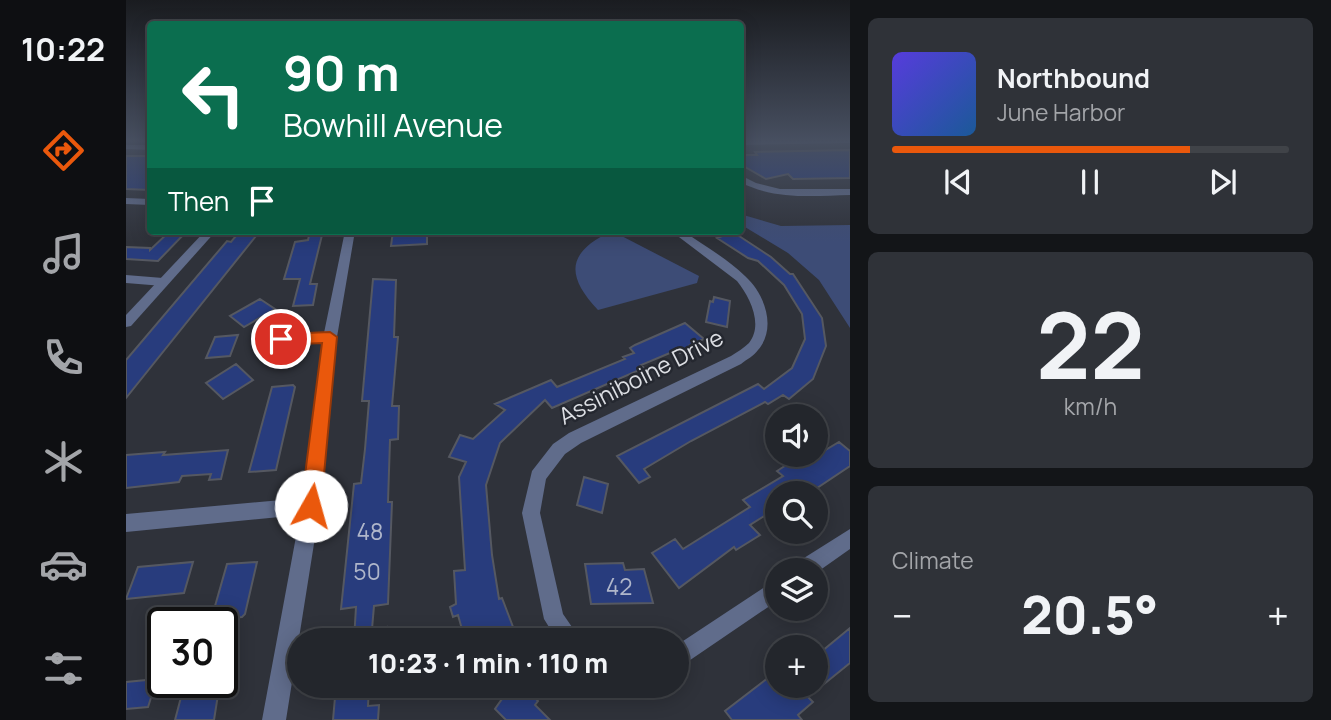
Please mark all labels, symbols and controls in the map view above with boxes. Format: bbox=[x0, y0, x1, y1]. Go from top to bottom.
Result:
text: 10:22 bbox=[21, 27, 105, 71]
text: 90 m bbox=[283, 39, 400, 106]
icon: left bbox=[168, 49, 259, 140]
text: Northbound bbox=[997, 60, 1150, 96]
text: June Harbor bbox=[997, 96, 1125, 128]
text: Bowhill Avenue bbox=[283, 103, 503, 147]
icon: directions bbox=[39, 126, 88, 175]
icon: previous bbox=[939, 163, 977, 201]
icon: pause bbox=[1071, 163, 1109, 201]
icon: next bbox=[1204, 163, 1242, 201]
icon: arrive bbox=[243, 182, 281, 220]
text: Then bbox=[168, 183, 229, 219]
icon: music bbox=[39, 229, 88, 278]
text: 22 bbox=[1036, 282, 1145, 406]
pin bbox=[251, 309, 311, 369]
icon: arrive bbox=[262, 320, 300, 358]
street label: Assiniboine Drive bbox=[553, 321, 729, 431]
icon: phone bbox=[39, 333, 88, 382]
text: km/h bbox=[1064, 390, 1117, 422]
map controls bbox=[765, 404, 828, 698]
button: sound bbox=[765, 404, 828, 467]
icon: climate bbox=[39, 437, 88, 486]
position arrow bbox=[274, 469, 348, 543]
button: search bbox=[765, 481, 828, 544]
house number: 48 bbox=[357, 515, 383, 547]
icon: car bbox=[39, 540, 88, 589]
text: Climate bbox=[892, 544, 974, 576]
house number: 50 bbox=[353, 555, 381, 587]
button: layers bbox=[765, 558, 828, 621]
house number: 42 bbox=[606, 570, 632, 602]
text: 20.5° bbox=[1021, 579, 1158, 650]
text: − bbox=[892, 589, 913, 641]
text: + bbox=[1267, 589, 1289, 641]
speed limit sign: 30 bbox=[147, 607, 238, 698]
button: + bbox=[765, 635, 828, 698]
icon: filters bbox=[39, 644, 88, 693]
text: 10:23 · 1 min · 110 m bbox=[368, 645, 608, 681]

